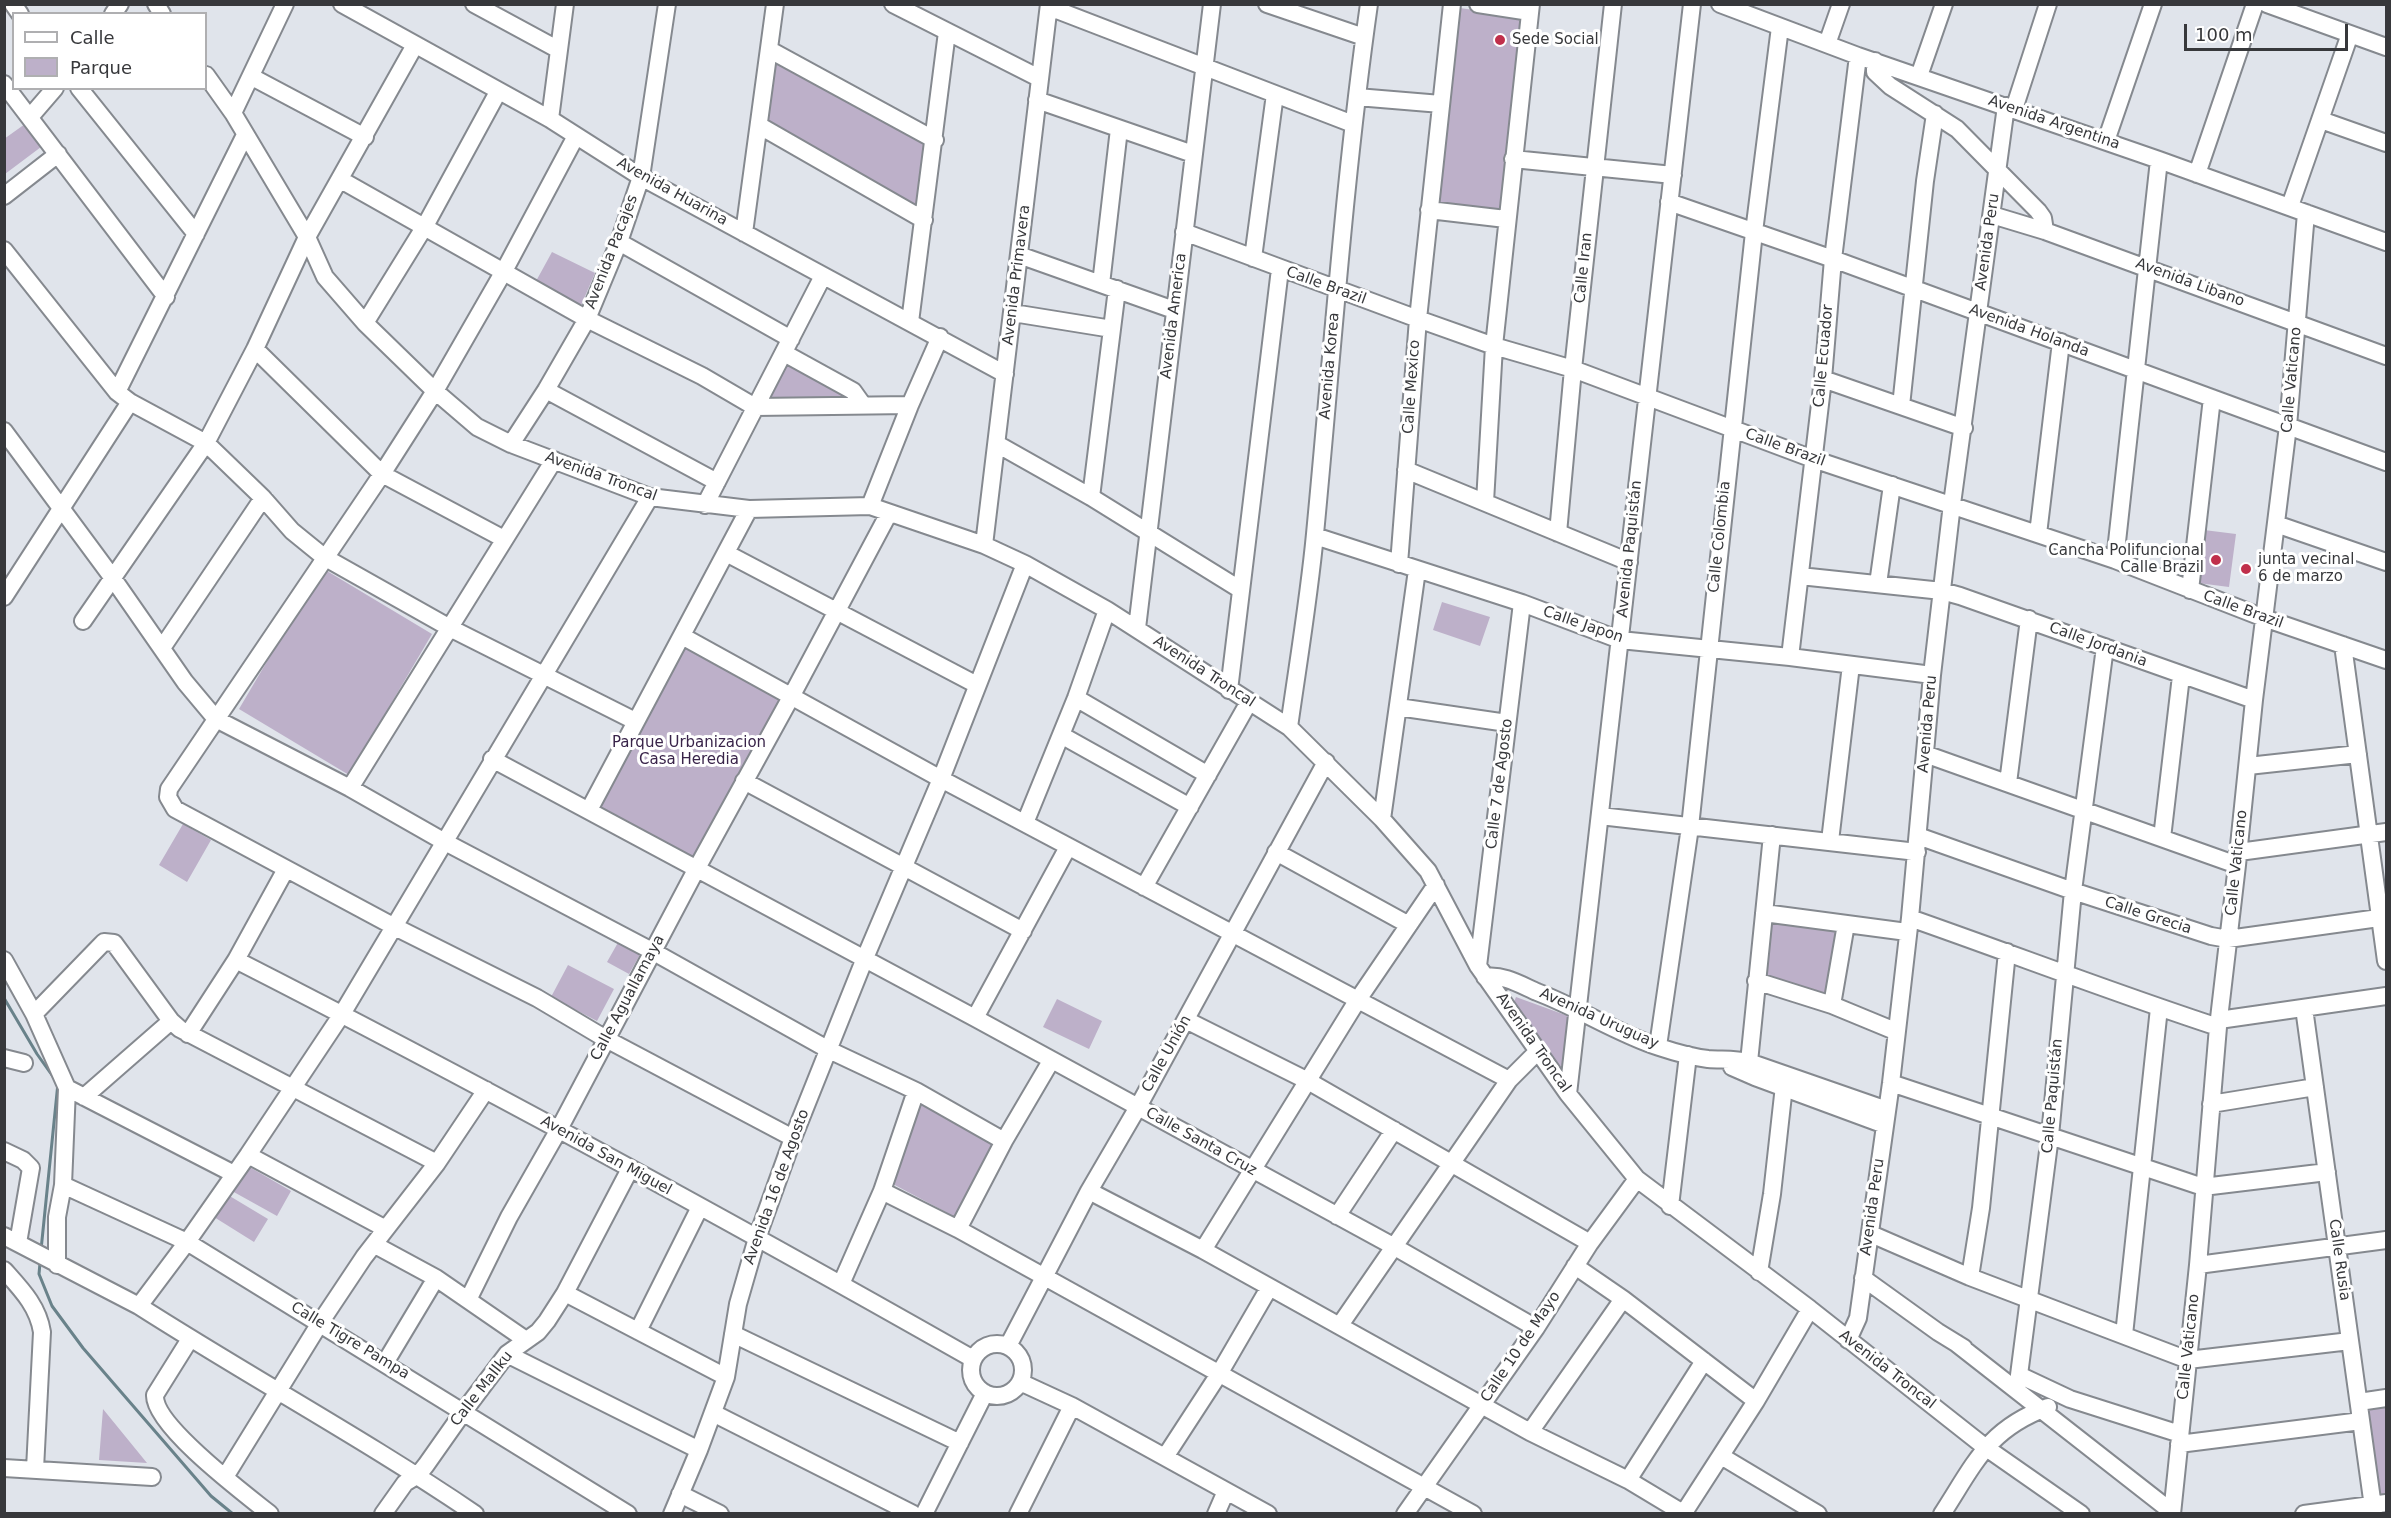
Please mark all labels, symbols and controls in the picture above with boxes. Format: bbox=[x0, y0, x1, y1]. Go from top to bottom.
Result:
legend bbox=[12, 12, 207, 90]
scale bar bbox=[2187, 12, 2350, 50]
text: 100 m bbox=[2195, 24, 2253, 45]
text: Calle bbox=[70, 27, 115, 48]
place label: Sede Social bbox=[1512, 31, 1599, 49]
marker: Sede Social bbox=[1493, 33, 1507, 47]
text: Parque bbox=[70, 57, 132, 78]
street label: Avenida Argentina bbox=[1986, 92, 2122, 154]
street label: Avenida Huarina bbox=[614, 154, 730, 230]
street label: Avenida Pacajes bbox=[582, 192, 642, 312]
street label: Avenida Peru bbox=[1972, 192, 2004, 292]
street label: Avenida Primavera bbox=[999, 204, 1035, 346]
street label: Calle Iran bbox=[1571, 232, 1597, 304]
street label: Avenida America bbox=[1157, 252, 1191, 380]
street label: Avenida Libano bbox=[2133, 255, 2247, 311]
street label: Calle Brazil bbox=[1284, 263, 1368, 309]
street label: Avenida Holanda bbox=[1966, 301, 2092, 361]
street label: Calle Ecuador bbox=[1811, 304, 1837, 408]
street label: Avenida Korea bbox=[1316, 312, 1344, 420]
street label: Calle Vaticano bbox=[2278, 326, 2306, 434]
street label: Calle Mexico bbox=[1400, 339, 1424, 435]
street label: Calle Brazil bbox=[1743, 425, 1827, 471]
street label: Avenida Troncal bbox=[543, 448, 659, 506]
street label: Avenida Paquistán bbox=[1614, 480, 1646, 618]
street label: Calle Colombia bbox=[1705, 480, 1735, 594]
place label: Cancha Polifuncional Calle Brazil bbox=[2048, 542, 2204, 577]
place label: junta vecinal 6 de marzo bbox=[2258, 551, 2354, 586]
marker: Cancha Polifuncional Calle Brazil bbox=[2209, 553, 2223, 567]
marker: junta vecinal 6 de marzo bbox=[2239, 562, 2253, 576]
street label: Calle Brazil bbox=[2201, 587, 2285, 633]
street label: Calle Japon bbox=[1540, 603, 1626, 647]
street label: Calle Jordania bbox=[2046, 619, 2150, 671]
street label: Avenida Troncal bbox=[1150, 632, 1258, 712]
street label: Avenida Peru bbox=[1915, 674, 1941, 774]
street label: Calle 7 de Agosto bbox=[1483, 718, 1517, 850]
park label: Parque Urbanizacion Casa Heredia bbox=[612, 734, 766, 769]
street label: Calle Vaticano bbox=[2222, 809, 2252, 917]
street label: Calle Grecia bbox=[2102, 893, 2194, 939]
street label: Calle Aguallamaya bbox=[587, 932, 669, 1064]
street label: Avenida Uruguay bbox=[1537, 985, 1661, 1053]
street label: Avenida Troncal bbox=[1492, 990, 1574, 1096]
street label: Calle Unión bbox=[1138, 1012, 1196, 1096]
street label: Calle Paquistán bbox=[2039, 1038, 2067, 1154]
street label: Calle Santa Cruz bbox=[1142, 1104, 1260, 1180]
street label: Avenida 16 de Agosto bbox=[741, 1107, 813, 1267]
street label: Avenida San Miguel bbox=[537, 1112, 675, 1200]
street label: Avenida Peru bbox=[1857, 1157, 1889, 1257]
street label: Calle Rusia bbox=[2324, 1218, 2354, 1302]
street label: Calle 10 de Mayo bbox=[1477, 1288, 1565, 1406]
street label: Calle Vaticano bbox=[2174, 1293, 2204, 1401]
street label: Calle Tigre Pampa bbox=[287, 1298, 413, 1384]
street label: Avenida Troncal bbox=[1835, 1327, 1939, 1413]
street label: Calle Mallku bbox=[447, 1348, 517, 1430]

